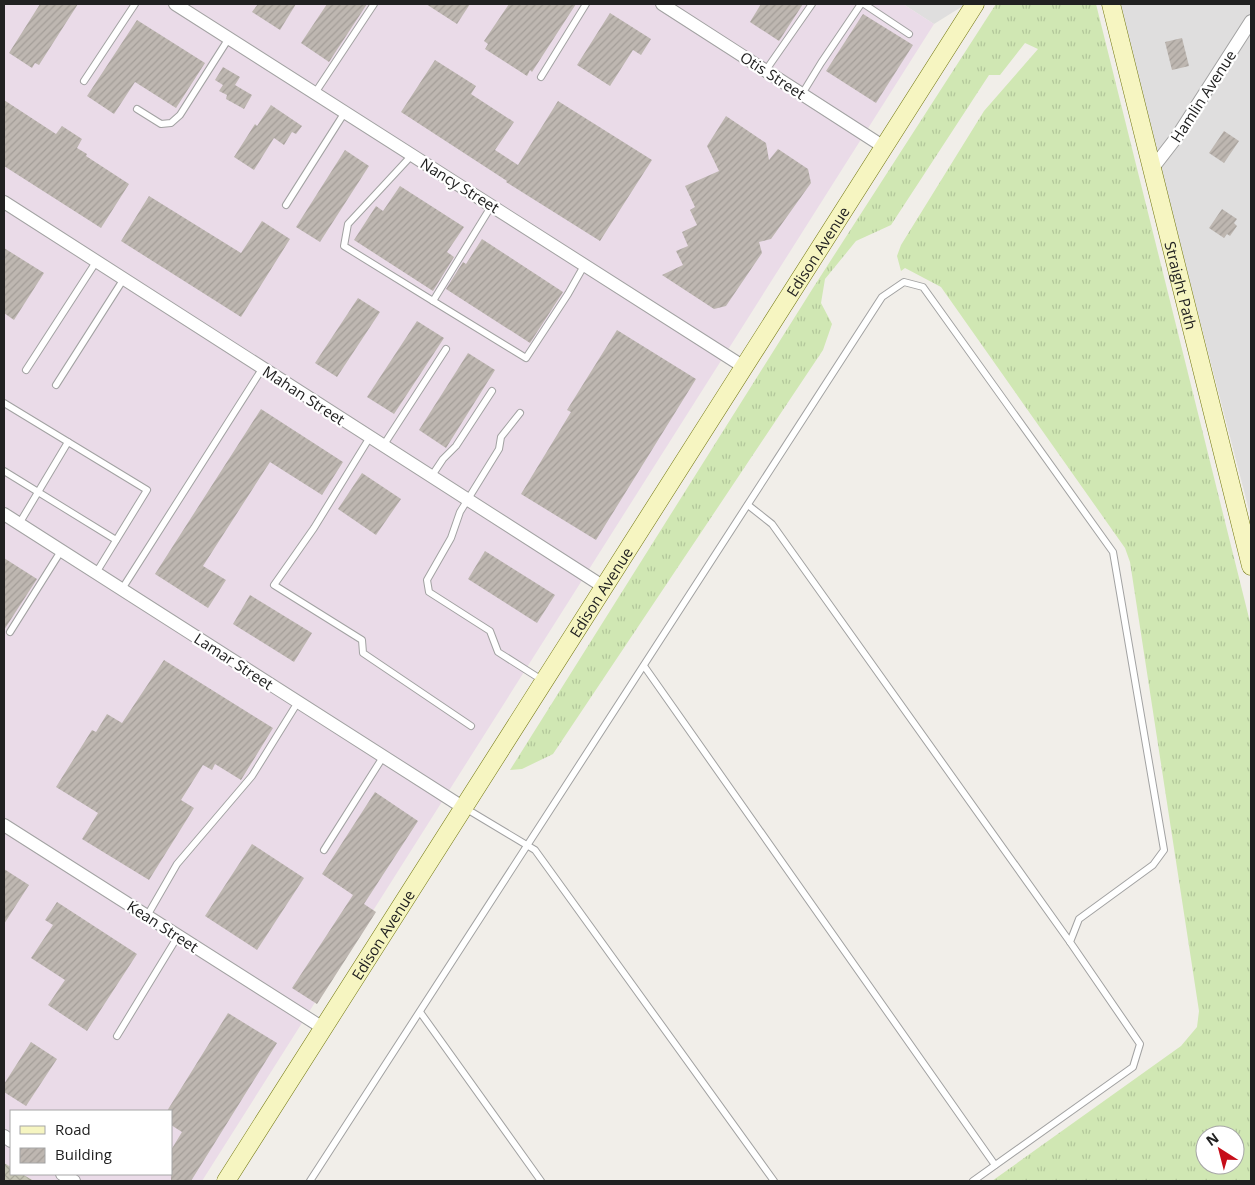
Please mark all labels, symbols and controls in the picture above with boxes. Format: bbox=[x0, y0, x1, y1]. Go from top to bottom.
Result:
street label: Hamlin Avenue bbox=[1166, 46, 1240, 146]
street label: Otis Street bbox=[737, 47, 809, 103]
street label: Nancy Street bbox=[417, 153, 503, 217]
street label: Edison Avenue bbox=[782, 203, 854, 300]
street label: Straight Path bbox=[1160, 239, 1202, 332]
street label: Mahan Street bbox=[259, 361, 349, 429]
street label: Edison Avenue bbox=[565, 543, 637, 641]
street label: Lamar Street bbox=[191, 628, 277, 694]
street label: Edison Avenue bbox=[347, 886, 419, 983]
street label: Kean Street bbox=[124, 896, 202, 956]
legend bbox=[10, 1110, 172, 1175]
text: Road bbox=[55, 1119, 91, 1139]
north arrow bbox=[1195, 1125, 1245, 1175]
text: N bbox=[1202, 1128, 1222, 1150]
text: Building bbox=[55, 1144, 112, 1164]

